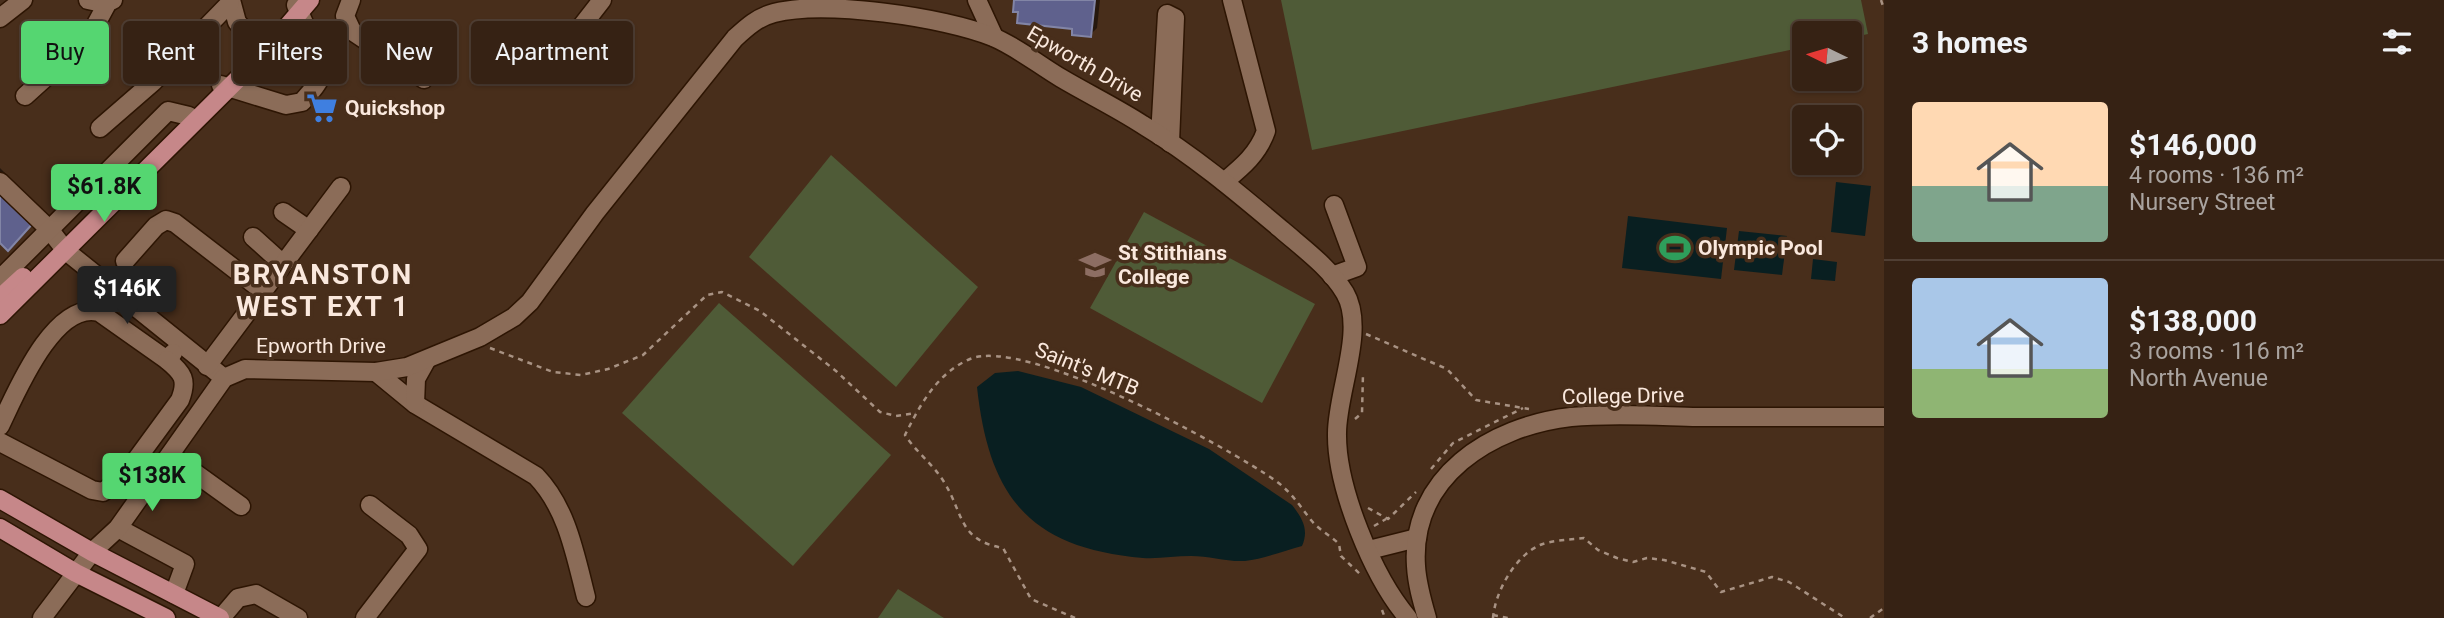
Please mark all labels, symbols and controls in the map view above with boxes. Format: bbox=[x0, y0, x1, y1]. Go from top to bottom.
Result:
chip: Buy bbox=[21, 21, 109, 84]
chip: Rent bbox=[123, 21, 219, 84]
chip: Filters bbox=[233, 21, 347, 84]
chip: New bbox=[361, 21, 457, 84]
chip: Apartment bbox=[471, 21, 633, 84]
street label: Epworth Drive bbox=[1023, 21, 1147, 107]
north arrow bbox=[1792, 21, 1862, 91]
map controls bbox=[1792, 21, 1862, 175]
icon: filters bbox=[2378, 23, 2416, 61]
text: 3 homes bbox=[1912, 25, 2028, 60]
supermarket icon: Quickshop bbox=[305, 91, 339, 125]
place label: Quickshop bbox=[345, 96, 445, 120]
button: locate bbox=[1792, 105, 1862, 175]
text: $146,000 bbox=[2129, 127, 2257, 162]
icon: home bbox=[1968, 130, 2052, 214]
text: 4 rooms · 136 m² bbox=[2129, 162, 2304, 189]
pin: $61.8K bbox=[47, 164, 161, 224]
text: $61.8K bbox=[67, 173, 141, 200]
text: Nursery Street bbox=[2129, 189, 2275, 216]
sports icon: Olympic Pool bbox=[1658, 231, 1692, 265]
place label: Olympic Pool bbox=[1698, 236, 1823, 260]
place label: St Stithians College bbox=[1118, 241, 1227, 289]
school or university icon: St Stithians College bbox=[1078, 248, 1112, 282]
district label: BRYANSTON WEST EXT 1 bbox=[233, 258, 413, 323]
pin: $146K bbox=[78, 266, 176, 326]
text: $146K bbox=[93, 275, 161, 302]
text: $138,000 bbox=[2129, 303, 2257, 338]
icon: home bbox=[1968, 306, 2052, 390]
street label: Epworth Drive bbox=[256, 334, 386, 358]
street label: Saint's MTB bbox=[1032, 337, 1142, 401]
text: 3 rooms · 116 m² bbox=[2129, 338, 2304, 365]
text: North Avenue bbox=[2129, 365, 2268, 392]
street label: College Drive bbox=[1562, 383, 1684, 409]
pin: $138K bbox=[103, 454, 201, 513]
text: $138K bbox=[118, 462, 186, 489]

